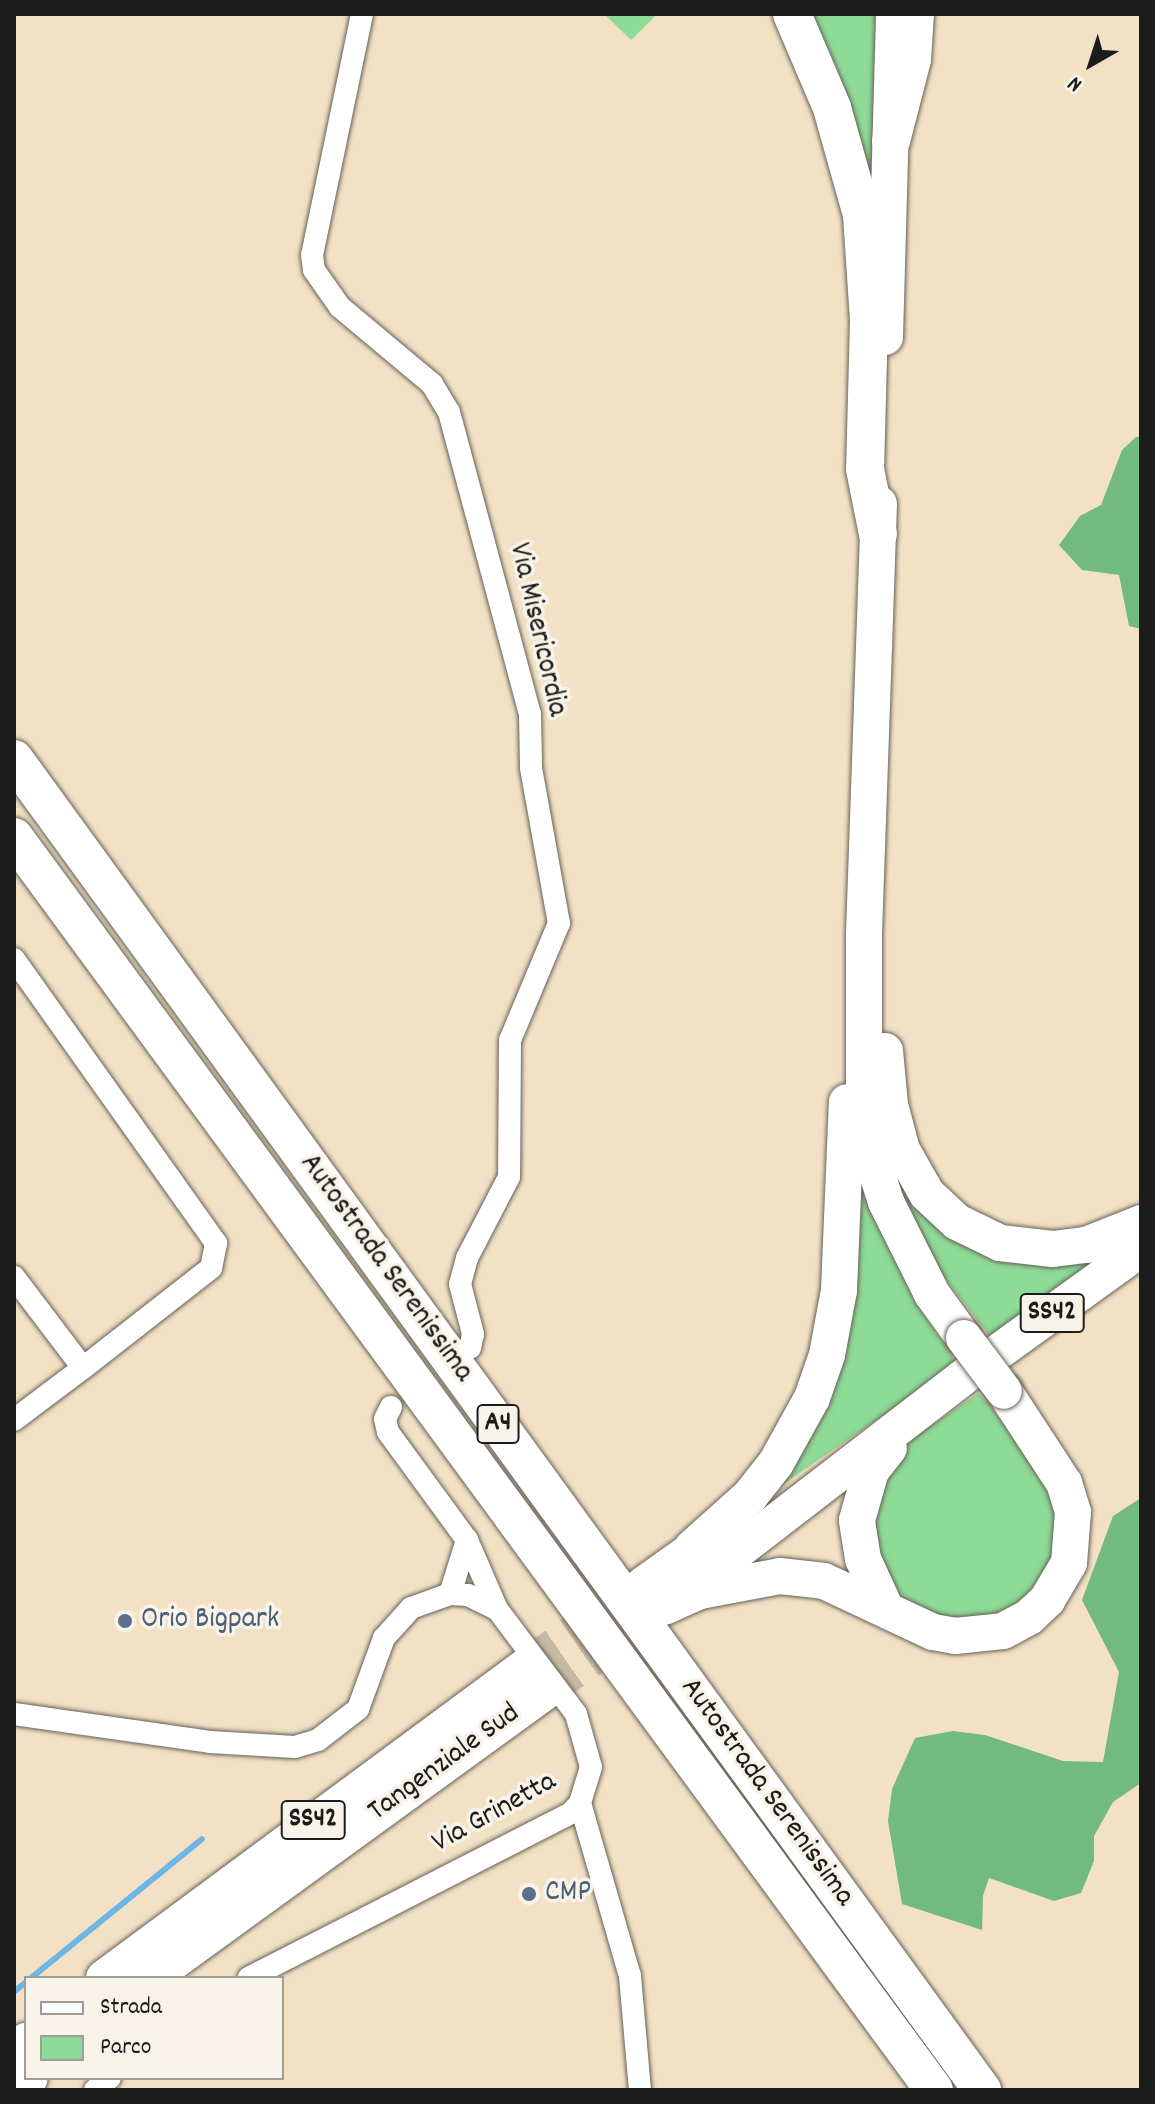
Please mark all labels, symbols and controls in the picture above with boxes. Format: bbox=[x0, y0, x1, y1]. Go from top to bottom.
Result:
north arrow bbox=[1051, 24, 1131, 104]
text: N bbox=[1062, 68, 1090, 99]
street label: Via Misericordia bbox=[499, 540, 573, 720]
street label: Autostrada Serenissima bbox=[290, 1148, 480, 1390]
road number: SS42 bbox=[1018, 1289, 1086, 1337]
road number: A4 bbox=[476, 1400, 520, 1448]
place label: Orio Bigpark bbox=[141, 1603, 279, 1639]
marker: Orio Bigpark bbox=[116, 1612, 134, 1630]
street label: Autostrada Serenissima bbox=[671, 1672, 861, 1914]
street label: Tangenziale Sud bbox=[362, 1697, 528, 1831]
street label: Via Grinetta bbox=[427, 1765, 563, 1863]
road number: SS42 bbox=[279, 1796, 347, 1844]
place label: CMP bbox=[545, 1876, 591, 1912]
marker: CMP bbox=[520, 1885, 538, 1903]
legend bbox=[24, 1976, 284, 2080]
text: Strada bbox=[100, 1991, 162, 2025]
text: Parco bbox=[100, 2031, 151, 2065]

